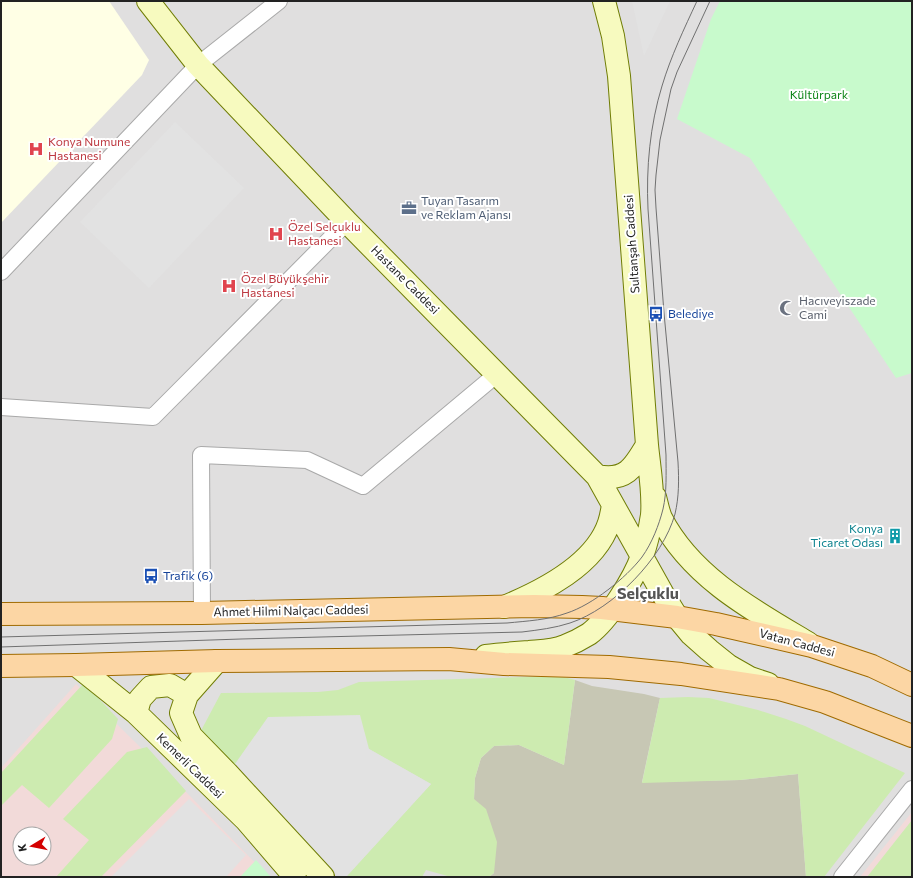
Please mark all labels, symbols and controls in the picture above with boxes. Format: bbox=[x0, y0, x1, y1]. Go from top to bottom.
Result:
park label: Kültürpark bbox=[790, 87, 849, 101]
place label: Konya Numune Hastanesi bbox=[48, 134, 130, 162]
hospital icon: Konya Numune Hastanesi bbox=[27, 140, 45, 158]
place label: Tuyan Tasarım ve Reklam Ajansı bbox=[421, 193, 511, 221]
street label: Sultanşah Caddesi bbox=[621, 194, 641, 294]
office icon: Tuyan Tasarım ve Reklam Ajansı bbox=[400, 199, 418, 217]
place label: Özel Selçuklu Hastanesi bbox=[288, 219, 361, 247]
hospital icon: Özel Selçuklu Hastanesi bbox=[267, 225, 285, 243]
street label: Hastane Caddesi bbox=[369, 242, 443, 316]
place label: Özel Büyükşehir Hastanesi bbox=[241, 271, 329, 299]
hospital icon: Özel Büyükşehir Hastanesi bbox=[220, 277, 238, 295]
place label: Hacıveyiszade Cami bbox=[799, 293, 876, 321]
mosque icon: Hacıveyiszade Cami bbox=[778, 299, 796, 317]
bus stop icon: Belediye bbox=[647, 305, 665, 323]
place label: Belediye bbox=[668, 306, 714, 320]
place label: Konya Ticaret Odası bbox=[810, 521, 883, 549]
building icon: Konya Ticaret Odası bbox=[886, 527, 904, 545]
bus stop icon: Trafik (6) bbox=[142, 567, 160, 585]
place label: Trafik (6) bbox=[163, 568, 213, 582]
district label: Selçuklu bbox=[617, 583, 679, 602]
street label: Ahmet Hilmi Nalçacı Caddesi bbox=[213, 602, 369, 618]
street label: Vatan Caddesi bbox=[758, 625, 836, 659]
street label: Kemerli Caddesi bbox=[154, 730, 227, 801]
north arrow bbox=[12, 826, 52, 866]
text: K bbox=[15, 843, 29, 853]

